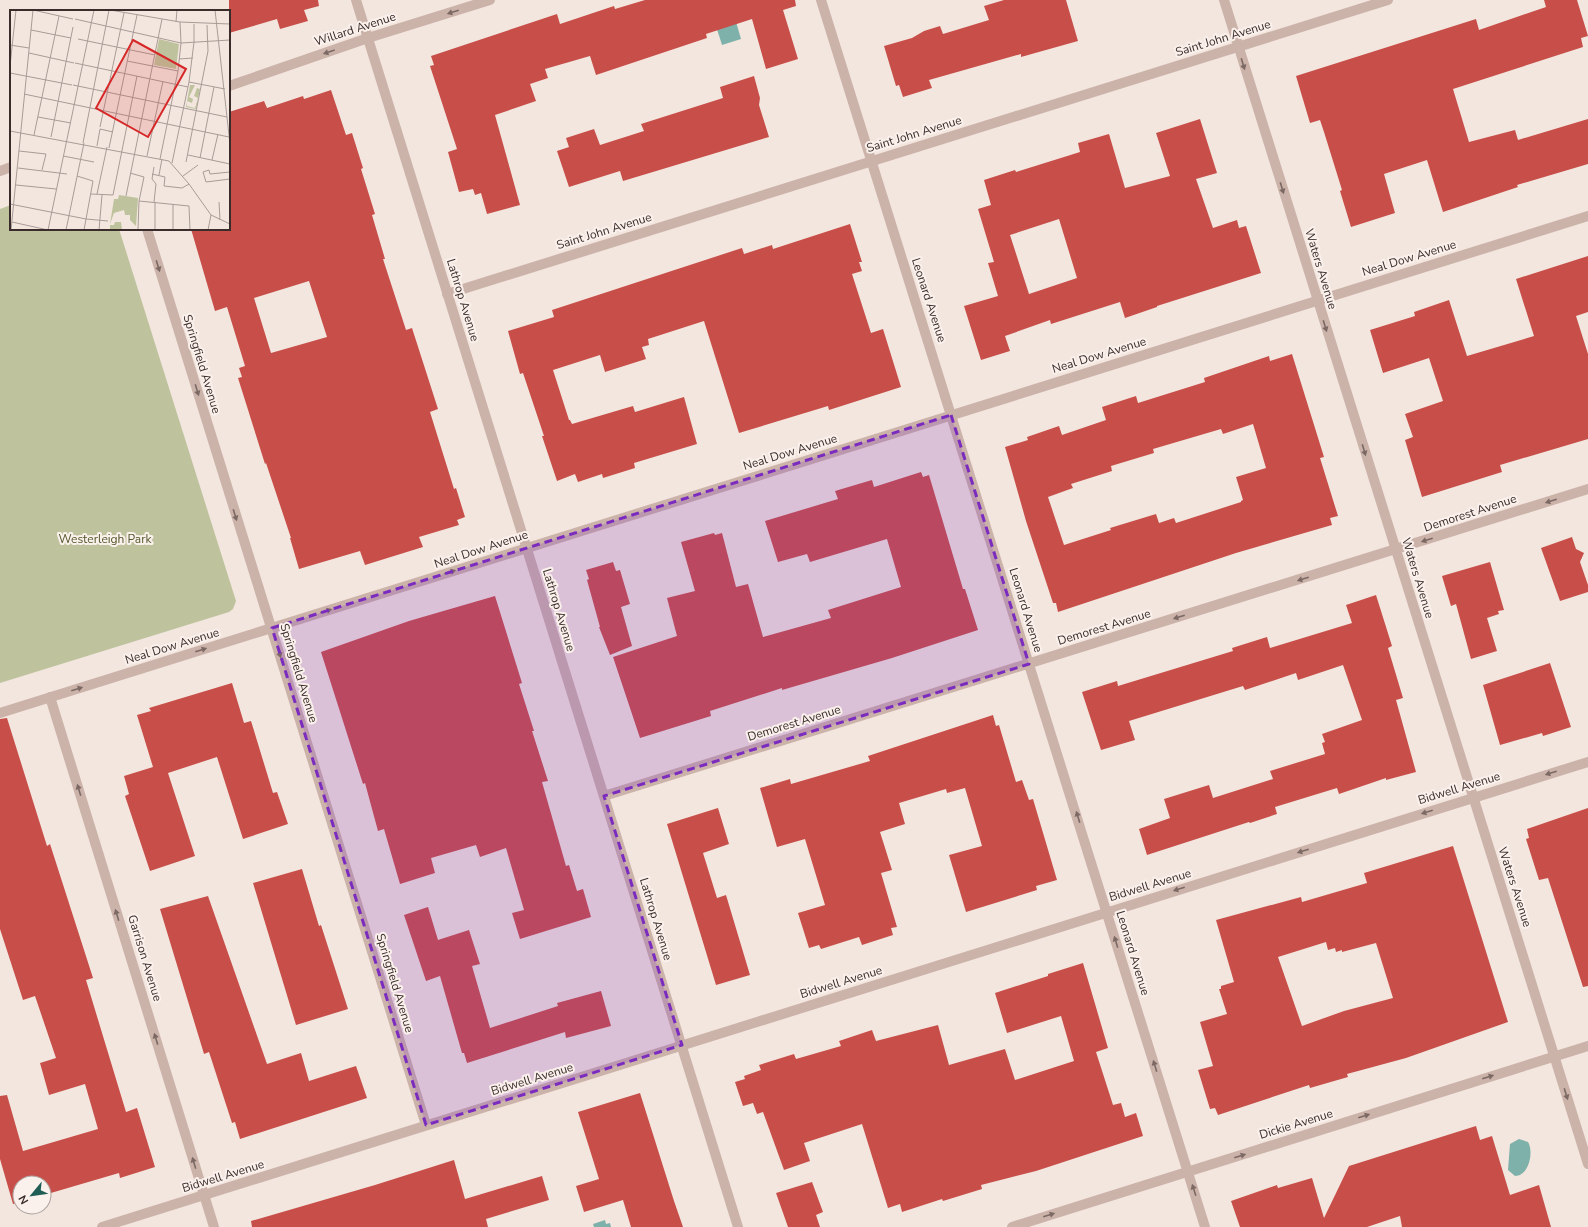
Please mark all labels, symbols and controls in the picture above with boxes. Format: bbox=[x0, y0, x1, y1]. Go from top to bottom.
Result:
street label: Willard Avenue bbox=[312, 8, 398, 50]
one-way arrow bbox=[447, 9, 459, 15]
inset map bbox=[10, 10, 230, 230]
street label: Saint John Avenue bbox=[1173, 16, 1273, 60]
one-way arrow bbox=[323, 49, 335, 55]
one-way arrow bbox=[1241, 58, 1247, 70]
street label: Saint John Avenue bbox=[864, 112, 964, 156]
one-way arrow bbox=[1279, 182, 1285, 194]
street label: Saint John Avenue bbox=[554, 209, 654, 253]
street label: Waters Avenue bbox=[1301, 227, 1341, 311]
street label: Neal Dow Avenue bbox=[1360, 236, 1458, 280]
street label: Leonard Avenue bbox=[908, 256, 950, 344]
street label: Lathrop Avenue bbox=[443, 257, 483, 343]
one-way arrow bbox=[155, 261, 161, 273]
street label: Springfield Avenue bbox=[179, 313, 225, 415]
one-way arrow bbox=[1322, 320, 1328, 332]
street label: Neal Dow Avenue bbox=[1050, 333, 1148, 377]
one-way arrow bbox=[194, 385, 200, 397]
street label: Neal Dow Avenue bbox=[741, 430, 839, 474]
one-way arrow bbox=[1361, 444, 1367, 456]
street label: Demorest Avenue bbox=[1422, 490, 1518, 536]
one-way arrow bbox=[1544, 498, 1556, 504]
one-way arrow bbox=[232, 509, 238, 521]
street label: Neal Dow Avenue bbox=[432, 526, 530, 572]
park label: Westerleigh Park bbox=[59, 531, 152, 547]
street label: Waters Avenue bbox=[1398, 536, 1438, 620]
one-way arrow bbox=[1420, 537, 1432, 543]
street label: Leonard Avenue bbox=[1006, 566, 1046, 654]
street label: Lathrop Avenue bbox=[539, 567, 579, 653]
one-way arrow bbox=[444, 569, 456, 575]
one-way arrow bbox=[1296, 576, 1308, 582]
street label: Demorest Avenue bbox=[1055, 605, 1153, 649]
one-way arrow bbox=[320, 608, 332, 614]
one-way arrow bbox=[1172, 614, 1184, 620]
street label: Springfield Avenue bbox=[276, 622, 322, 724]
street label: Neal Dow Avenue bbox=[123, 624, 221, 668]
one-way arrow bbox=[276, 646, 282, 658]
one-way arrow bbox=[196, 647, 208, 653]
one-way arrow bbox=[72, 686, 84, 692]
street label: Demorest Avenue bbox=[745, 701, 843, 745]
street label: Bidwell Avenue bbox=[1416, 768, 1502, 808]
one-way arrow bbox=[1544, 770, 1556, 776]
one-way arrow bbox=[76, 784, 82, 796]
one-way arrow bbox=[1420, 809, 1432, 815]
one-way arrow bbox=[1075, 811, 1081, 823]
street label: Waters Avenue bbox=[1495, 845, 1535, 929]
one-way arrow bbox=[1296, 848, 1308, 854]
street label: Bidwell Avenue bbox=[1107, 865, 1193, 905]
street label: Lathrop Avenue bbox=[636, 876, 676, 962]
one-way arrow bbox=[1172, 887, 1184, 893]
one-way arrow bbox=[114, 908, 120, 920]
street label: Leonard Avenue bbox=[1113, 909, 1153, 997]
street label: Garrison Avenue bbox=[124, 913, 166, 1003]
street label: Springfield Avenue bbox=[372, 932, 418, 1034]
one-way arrow bbox=[1113, 935, 1119, 947]
street label: Bidwell Avenue bbox=[798, 962, 884, 1002]
one-way arrow bbox=[153, 1033, 159, 1045]
street label: Bidwell Avenue bbox=[489, 1059, 575, 1099]
one-way arrow bbox=[1152, 1059, 1158, 1071]
one-way arrow bbox=[1482, 1074, 1494, 1080]
one-way arrow bbox=[1563, 1088, 1569, 1100]
street label: Dickie Avenue bbox=[1257, 1105, 1335, 1143]
one-way arrow bbox=[1358, 1113, 1370, 1119]
one-way arrow bbox=[1234, 1152, 1246, 1158]
street label: Bidwell Avenue bbox=[180, 1156, 266, 1196]
one-way arrow bbox=[191, 1157, 197, 1169]
north arrow bbox=[12, 1175, 52, 1215]
one-way arrow bbox=[1191, 1183, 1197, 1195]
text: N bbox=[15, 1192, 32, 1207]
one-way arrow bbox=[1043, 1212, 1055, 1218]

